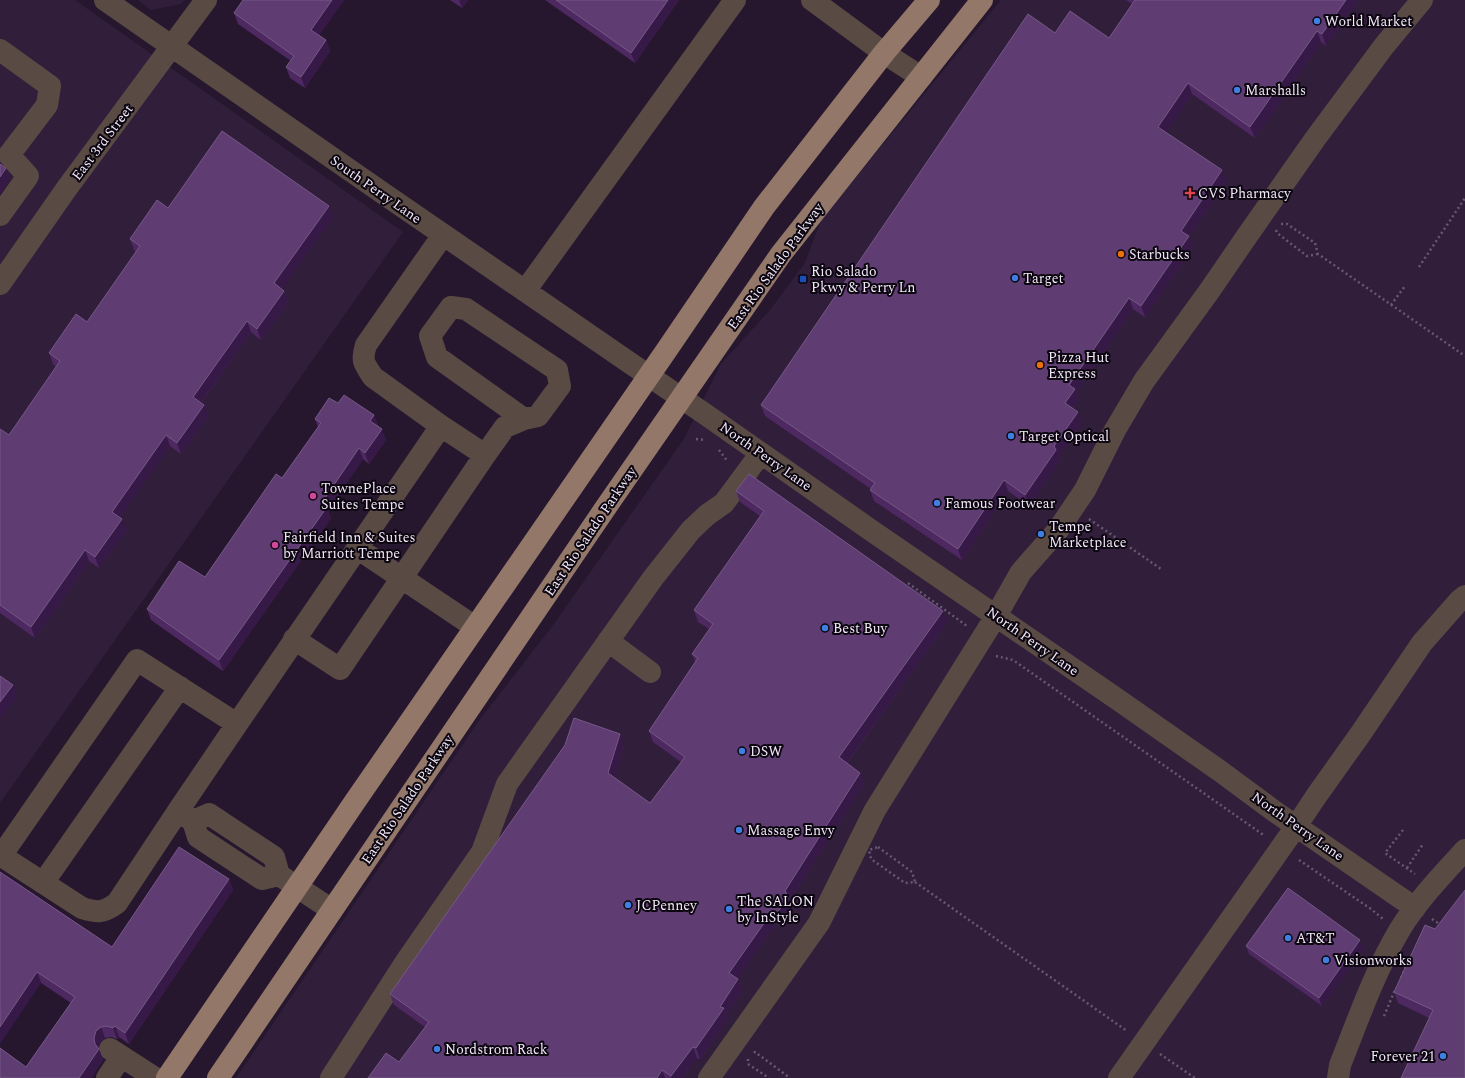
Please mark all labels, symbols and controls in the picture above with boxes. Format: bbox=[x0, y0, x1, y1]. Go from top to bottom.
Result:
place label: World Market bbox=[1325, 11, 1412, 32]
marker: World Market bbox=[1312, 16, 1322, 26]
place label: Marshalls bbox=[1245, 80, 1306, 101]
marker: Marshalls bbox=[1232, 85, 1242, 95]
street label: East 3rd Street bbox=[67, 100, 138, 185]
street label: South Perry Lane bbox=[326, 150, 426, 229]
place label: CVS Pharmacy bbox=[1198, 183, 1292, 204]
marker: CVS Pharmacy bbox=[1185, 188, 1195, 198]
street label: East Rio Salado Parkway bbox=[722, 197, 829, 334]
place label: Starbucks bbox=[1129, 244, 1190, 265]
marker: Starbucks bbox=[1116, 249, 1126, 259]
place label: Rio Salado Pkwy & Perry Ln bbox=[811, 261, 916, 298]
place label: Target bbox=[1023, 268, 1064, 289]
marker: Target bbox=[1010, 273, 1020, 283]
marker: Rio Salado Pkwy & Perry Ln bbox=[798, 274, 808, 284]
place label: Pizza Hut Express bbox=[1048, 347, 1109, 384]
marker: Pizza Hut Express bbox=[1035, 360, 1045, 370]
street label: North Perry Lane bbox=[715, 417, 816, 496]
place label: Target Optical bbox=[1019, 426, 1109, 447]
marker: Target Optical bbox=[1006, 431, 1016, 441]
street label: East Rio Salado Parkway bbox=[539, 461, 642, 600]
place label: TownePlace Suites Tempe bbox=[321, 478, 405, 515]
marker: TownePlace Suites Tempe bbox=[308, 491, 318, 501]
place label: Famous Footwear bbox=[945, 493, 1056, 514]
marker: Famous Footwear bbox=[932, 498, 942, 508]
place label: Tempe Marketplace bbox=[1049, 516, 1127, 553]
place label: Fairfield Inn & Suites by Marriott Tempe bbox=[283, 527, 416, 564]
marker: Tempe Marketplace bbox=[1036, 529, 1046, 539]
marker: Fairfield Inn & Suites by Marriott Tempe bbox=[270, 540, 280, 550]
street label: North Perry Lane bbox=[982, 602, 1083, 681]
place label: Best Buy bbox=[833, 618, 889, 639]
marker: Best Buy bbox=[820, 623, 830, 633]
street label: East Rio Salado Parkway bbox=[356, 729, 459, 868]
place label: DSW bbox=[750, 741, 782, 762]
marker: DSW bbox=[737, 746, 747, 756]
street label: North Perry Lane bbox=[1247, 787, 1348, 866]
place label: Massage Envy bbox=[747, 820, 836, 841]
marker: Massage Envy bbox=[734, 825, 744, 835]
place label: The SALON by InStyle bbox=[737, 891, 814, 928]
place label: JCPenney bbox=[636, 895, 698, 916]
marker: JCPenney bbox=[623, 900, 633, 910]
marker: The SALON by InStyle bbox=[724, 904, 734, 914]
place label: AT&T bbox=[1296, 928, 1335, 949]
marker: AT&T bbox=[1283, 933, 1293, 943]
place label: Visionworks bbox=[1334, 950, 1412, 971]
marker: Visionworks bbox=[1321, 955, 1331, 965]
place label: Nordstrom Rack bbox=[445, 1039, 548, 1060]
marker: Nordstrom Rack bbox=[432, 1044, 442, 1054]
place label: Forever 21 bbox=[1370, 1046, 1435, 1067]
marker: Forever 21 bbox=[1438, 1051, 1448, 1061]

